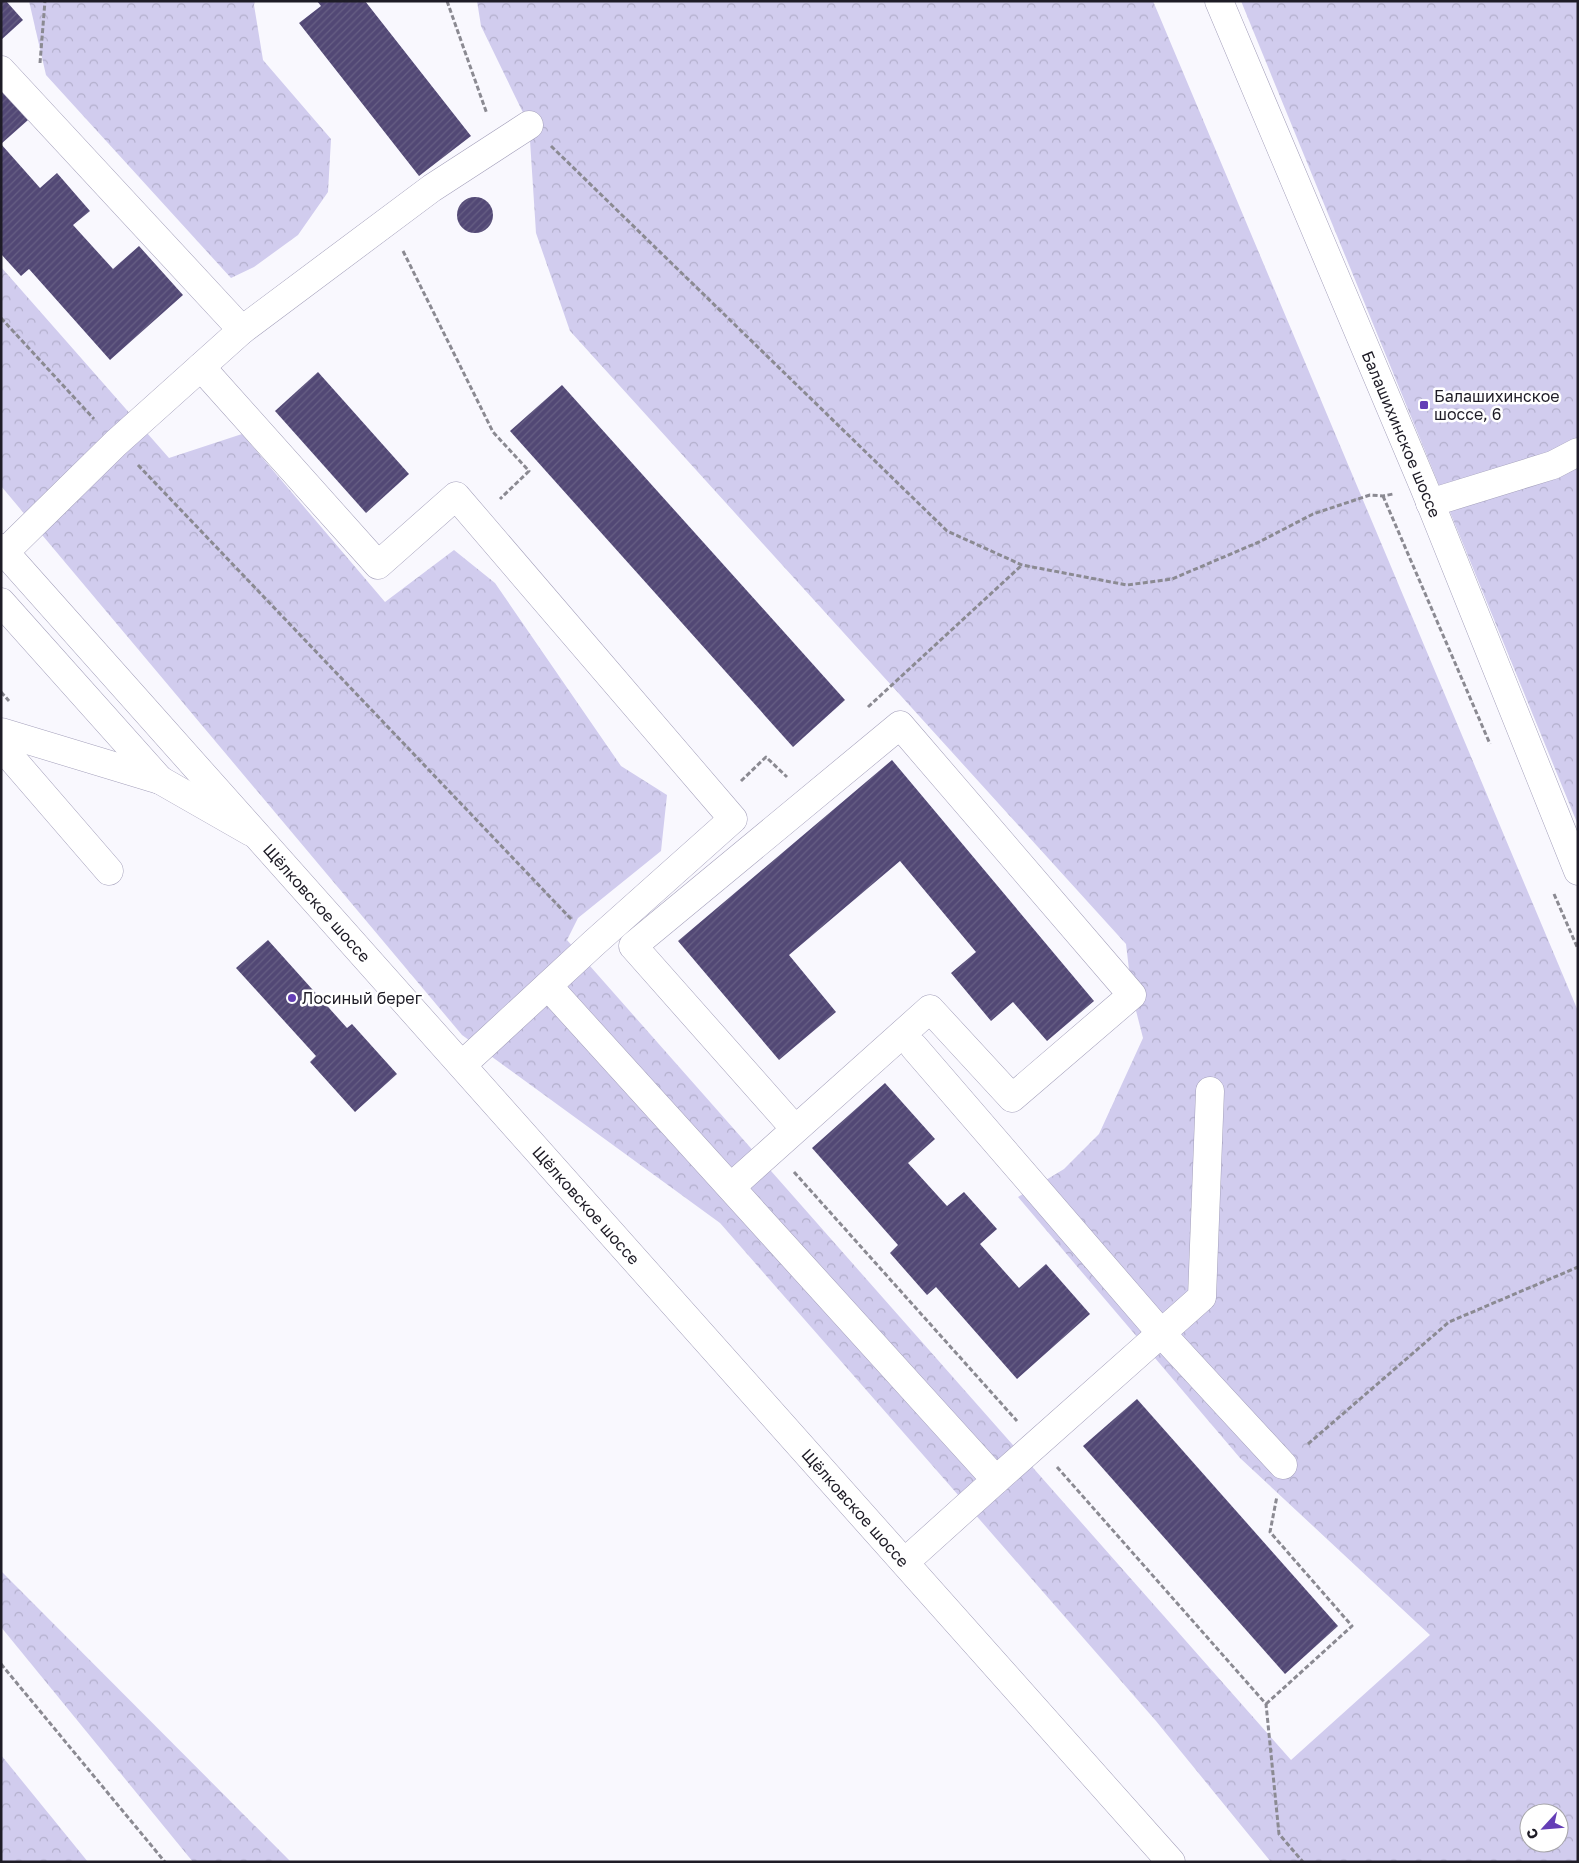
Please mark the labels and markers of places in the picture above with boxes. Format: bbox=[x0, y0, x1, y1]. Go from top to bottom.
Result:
place label: Балашихинское шоссе, 6 bbox=[1434, 386, 1560, 424]
marker: Балашихинское шоссе, 6 bbox=[1418, 399, 1430, 411]
place label: Лосиный берег bbox=[302, 988, 423, 1008]
marker: Лосиный берег bbox=[286, 992, 298, 1004]

